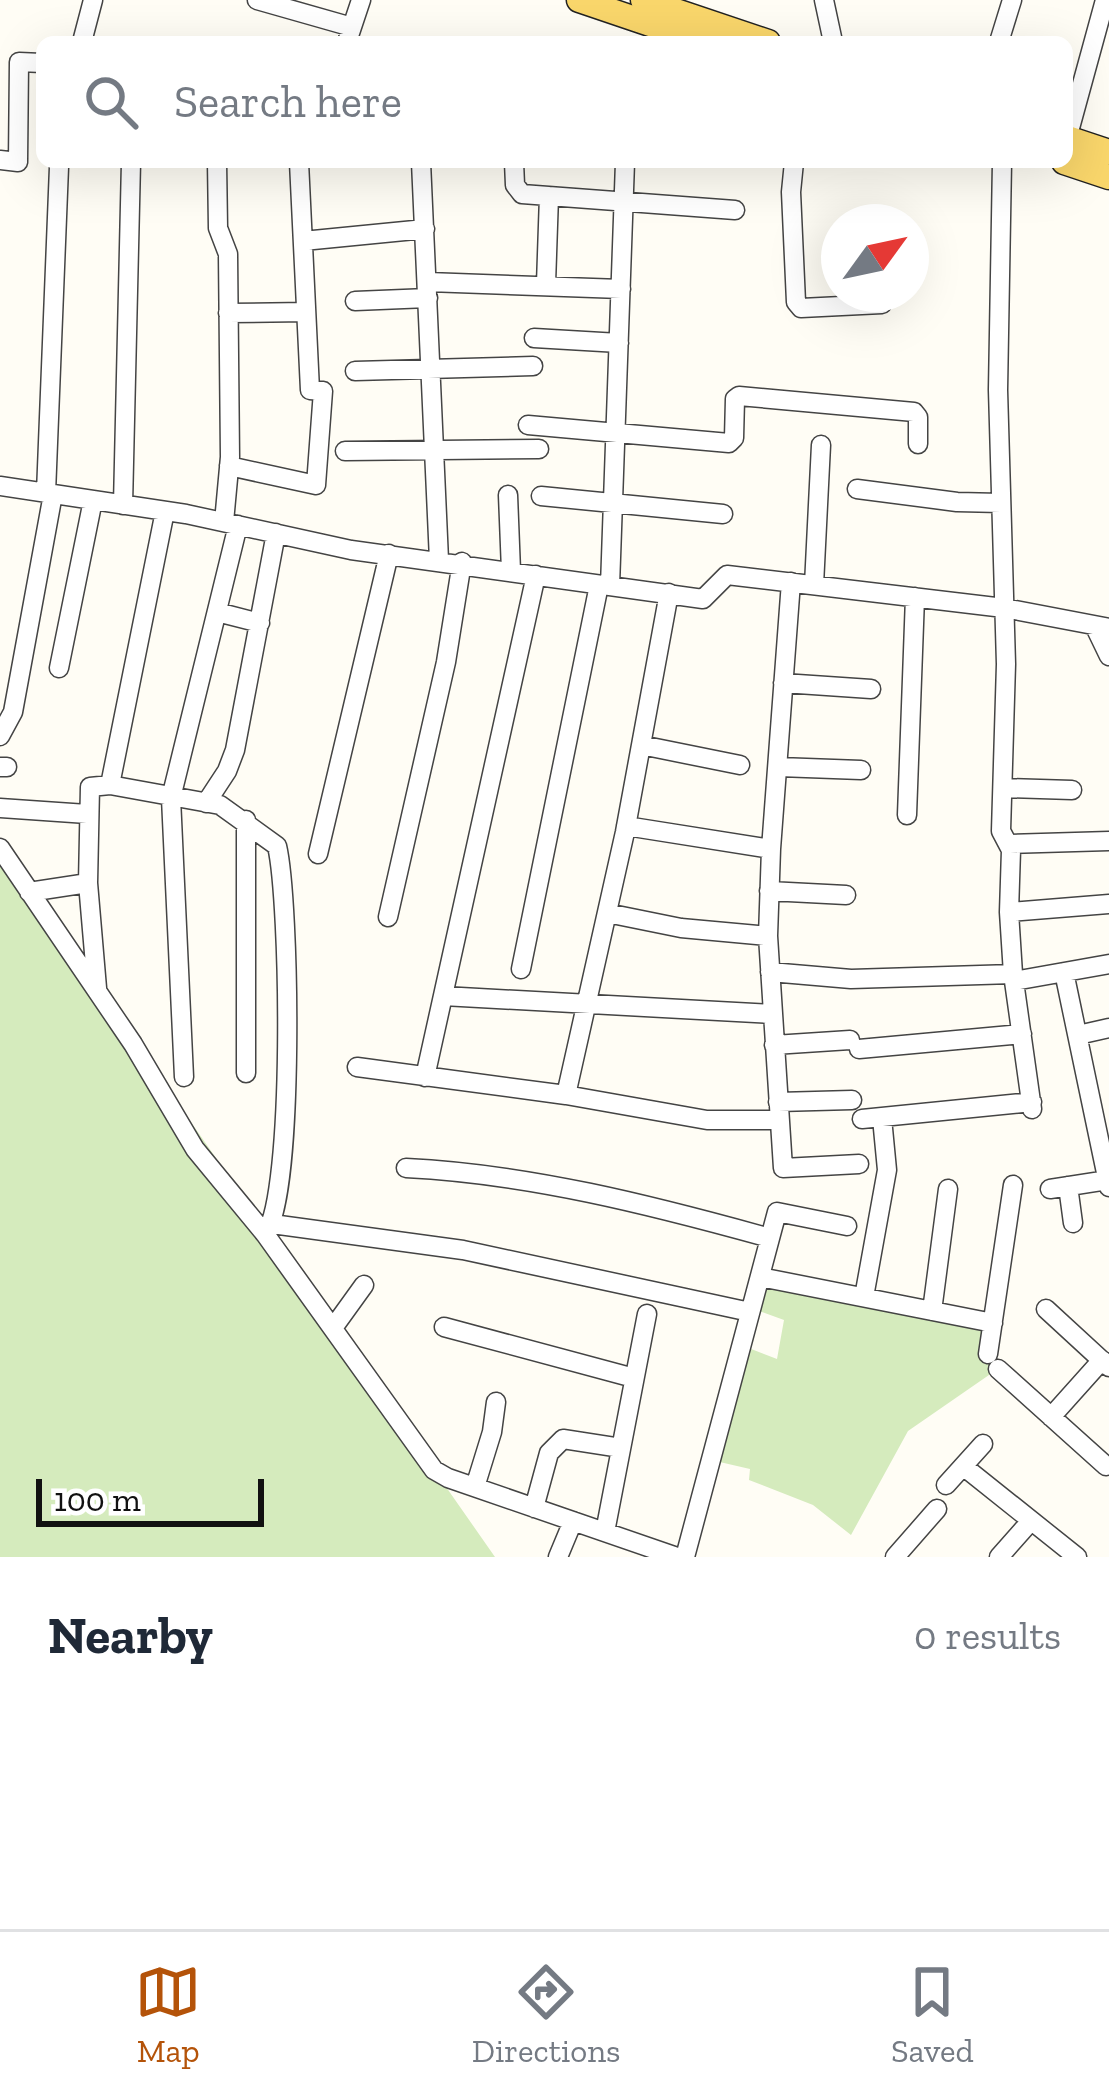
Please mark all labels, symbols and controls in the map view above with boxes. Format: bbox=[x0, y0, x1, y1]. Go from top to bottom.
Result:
search box bbox=[36, 36, 1073, 168]
icon: search bbox=[78, 69, 144, 135]
text: Search here bbox=[174, 75, 402, 129]
north arrow bbox=[821, 204, 929, 312]
scale bar bbox=[36, 1473, 264, 1526]
text: 100 m bbox=[54, 1480, 141, 1519]
text: Nearby bbox=[48, 1605, 213, 1666]
text: 0 results bbox=[914, 1612, 1061, 1659]
tab: Map bbox=[135, 1959, 201, 2070]
tab: Directions bbox=[472, 1959, 621, 2070]
tab: Saved bbox=[891, 1959, 974, 2070]

